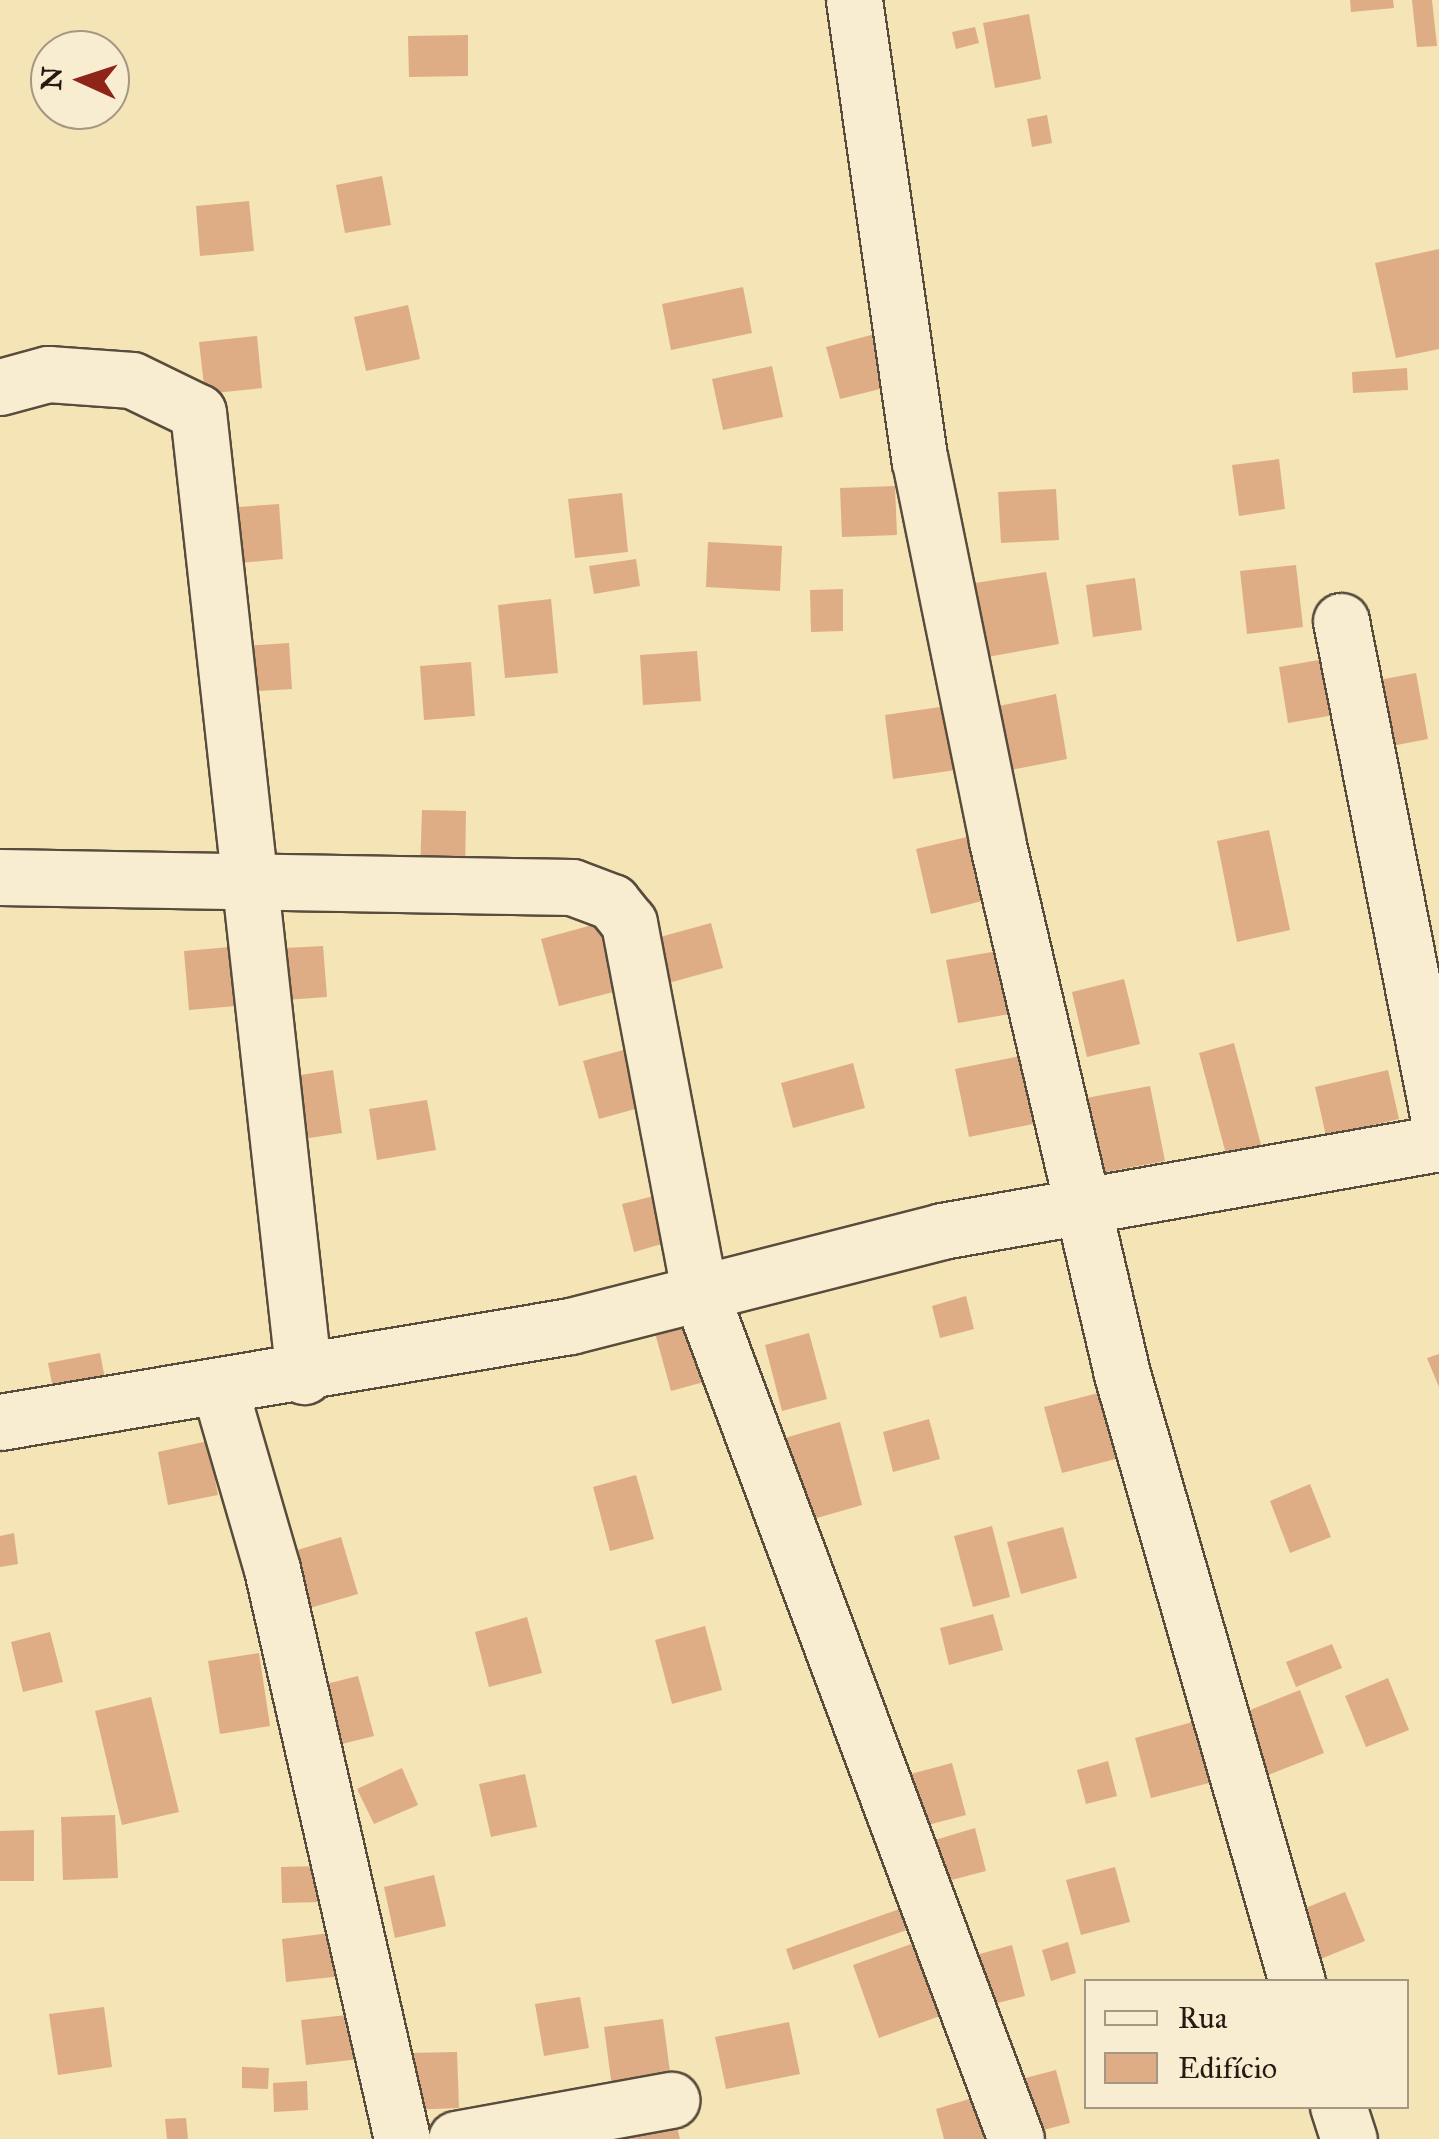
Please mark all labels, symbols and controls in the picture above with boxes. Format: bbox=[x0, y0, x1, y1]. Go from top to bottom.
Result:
north arrow bbox=[30, 30, 130, 130]
text: N bbox=[33, 66, 70, 91]
legend bbox=[1084, 1979, 1409, 2109]
text: Rua bbox=[1178, 2000, 1228, 2036]
text: Edifício bbox=[1178, 2050, 1277, 2086]

